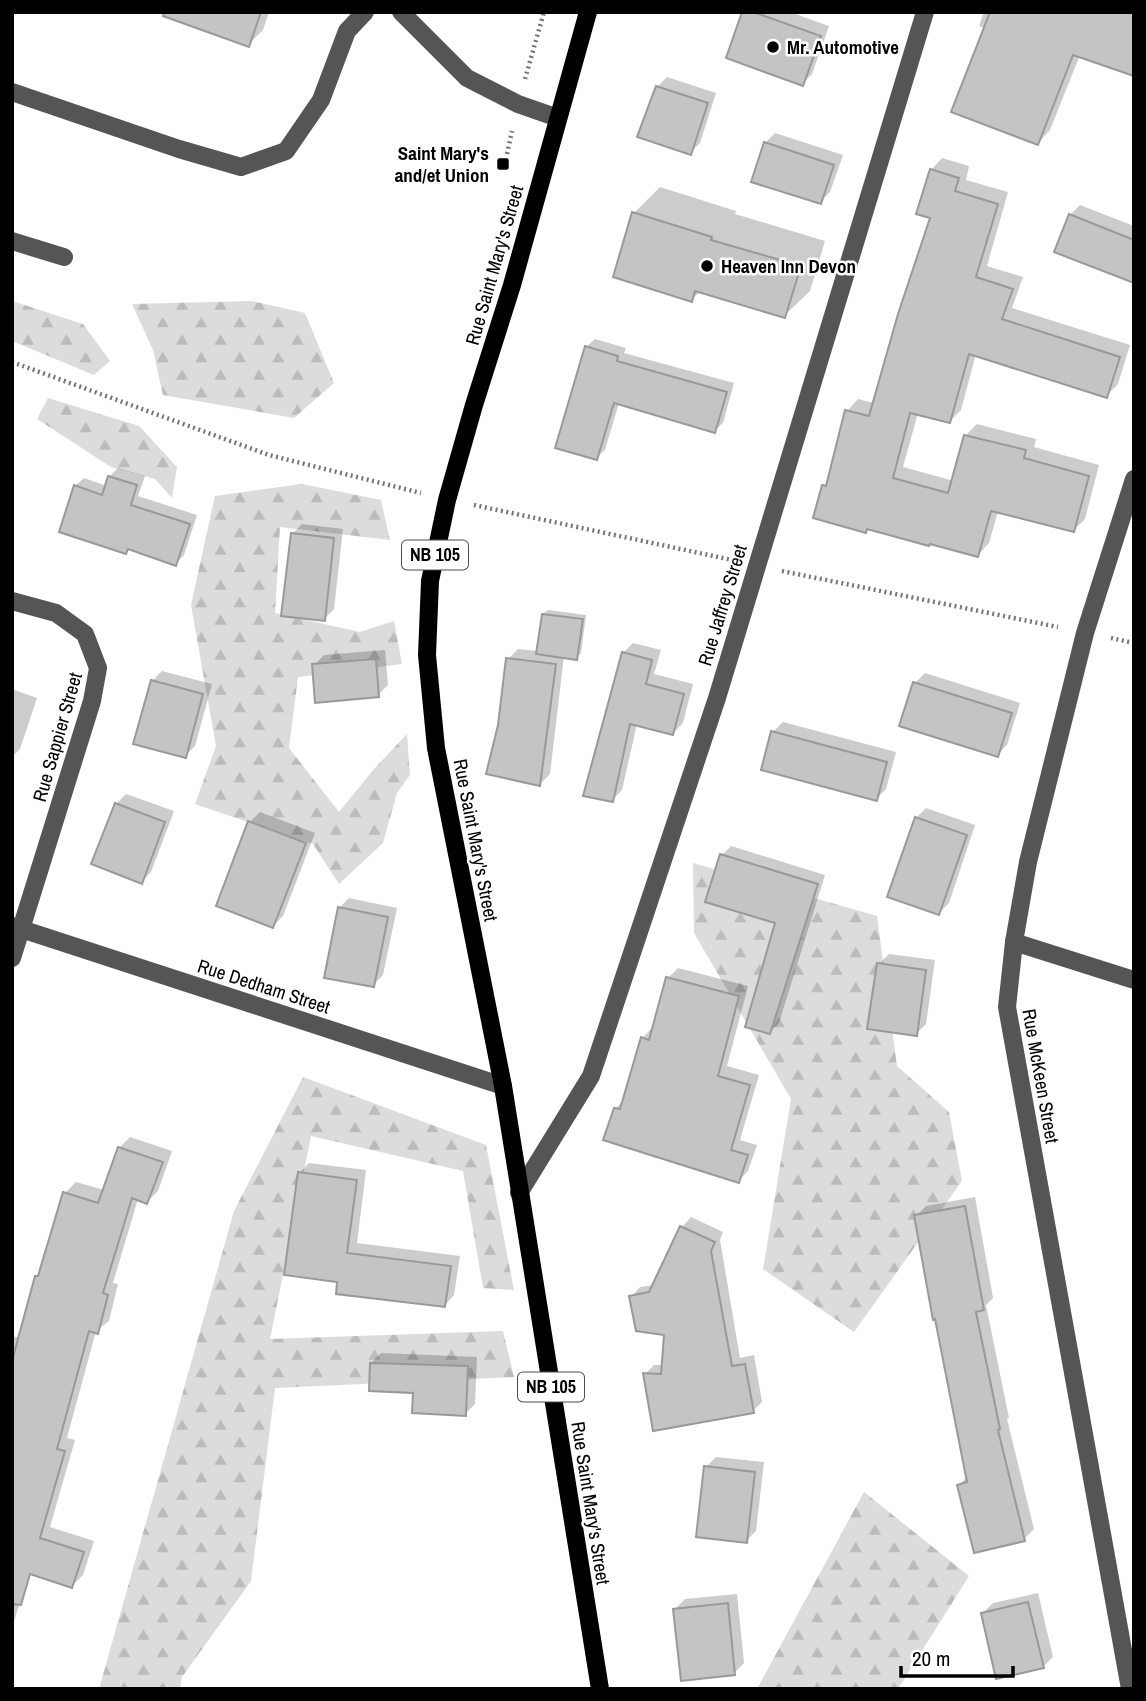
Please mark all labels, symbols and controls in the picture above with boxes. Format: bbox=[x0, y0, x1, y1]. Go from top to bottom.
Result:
place label: Mr. Automotive bbox=[787, 34, 899, 60]
marker: Mr. Automotive bbox=[765, 39, 781, 55]
place label: Saint Mary's and/et Union bbox=[395, 140, 489, 188]
marker: Saint Mary's and/et Union bbox=[495, 156, 511, 172]
street label: Rue Saint Mary's Street bbox=[459, 182, 529, 348]
place label: Heaven Inn Devon bbox=[721, 253, 856, 279]
marker: Heaven Inn Devon bbox=[699, 258, 715, 274]
road number: NB 105 bbox=[402, 540, 468, 570]
street label: Rue Jaffrey Street bbox=[691, 541, 753, 669]
street label: Rue Sappier Street bbox=[26, 669, 88, 805]
street label: Rue Saint Mary's Street bbox=[448, 757, 505, 924]
street label: Rue Dedham Street bbox=[195, 952, 334, 1020]
street label: Rue McKeen Street bbox=[1016, 1007, 1066, 1146]
road number: NB 105 bbox=[518, 1372, 584, 1402]
street label: Rue Saint Mary's Street bbox=[565, 1420, 617, 1587]
scale bar bbox=[901, 1634, 1013, 1678]
text: 20 m bbox=[912, 1644, 950, 1673]

